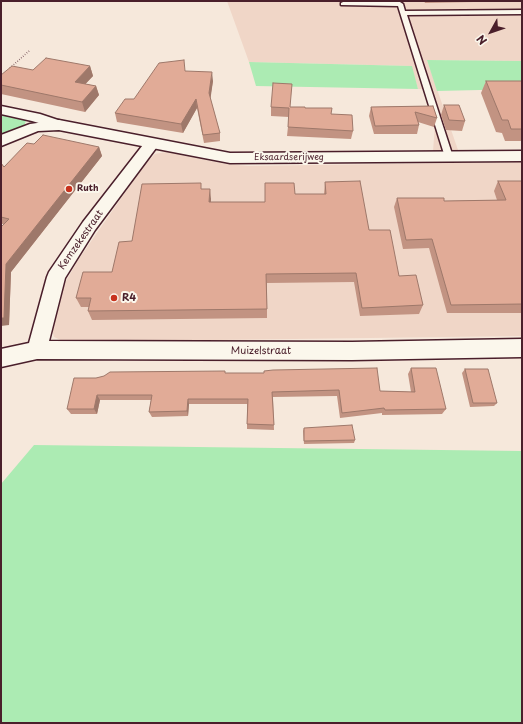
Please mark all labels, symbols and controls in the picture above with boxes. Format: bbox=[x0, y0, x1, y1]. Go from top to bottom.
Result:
north arrow bbox=[471, 12, 511, 52]
text: N bbox=[472, 31, 491, 49]
street label: Eksaardserijweg bbox=[254, 153, 324, 163]
marker: Ruth bbox=[64, 184, 74, 194]
place label: Ruth bbox=[77, 184, 99, 194]
street label: Kemzekestraat bbox=[56, 208, 106, 272]
place label: R4 bbox=[122, 292, 136, 304]
marker: R4 bbox=[109, 293, 119, 303]
street label: Muizelstraat bbox=[231, 345, 291, 357]

